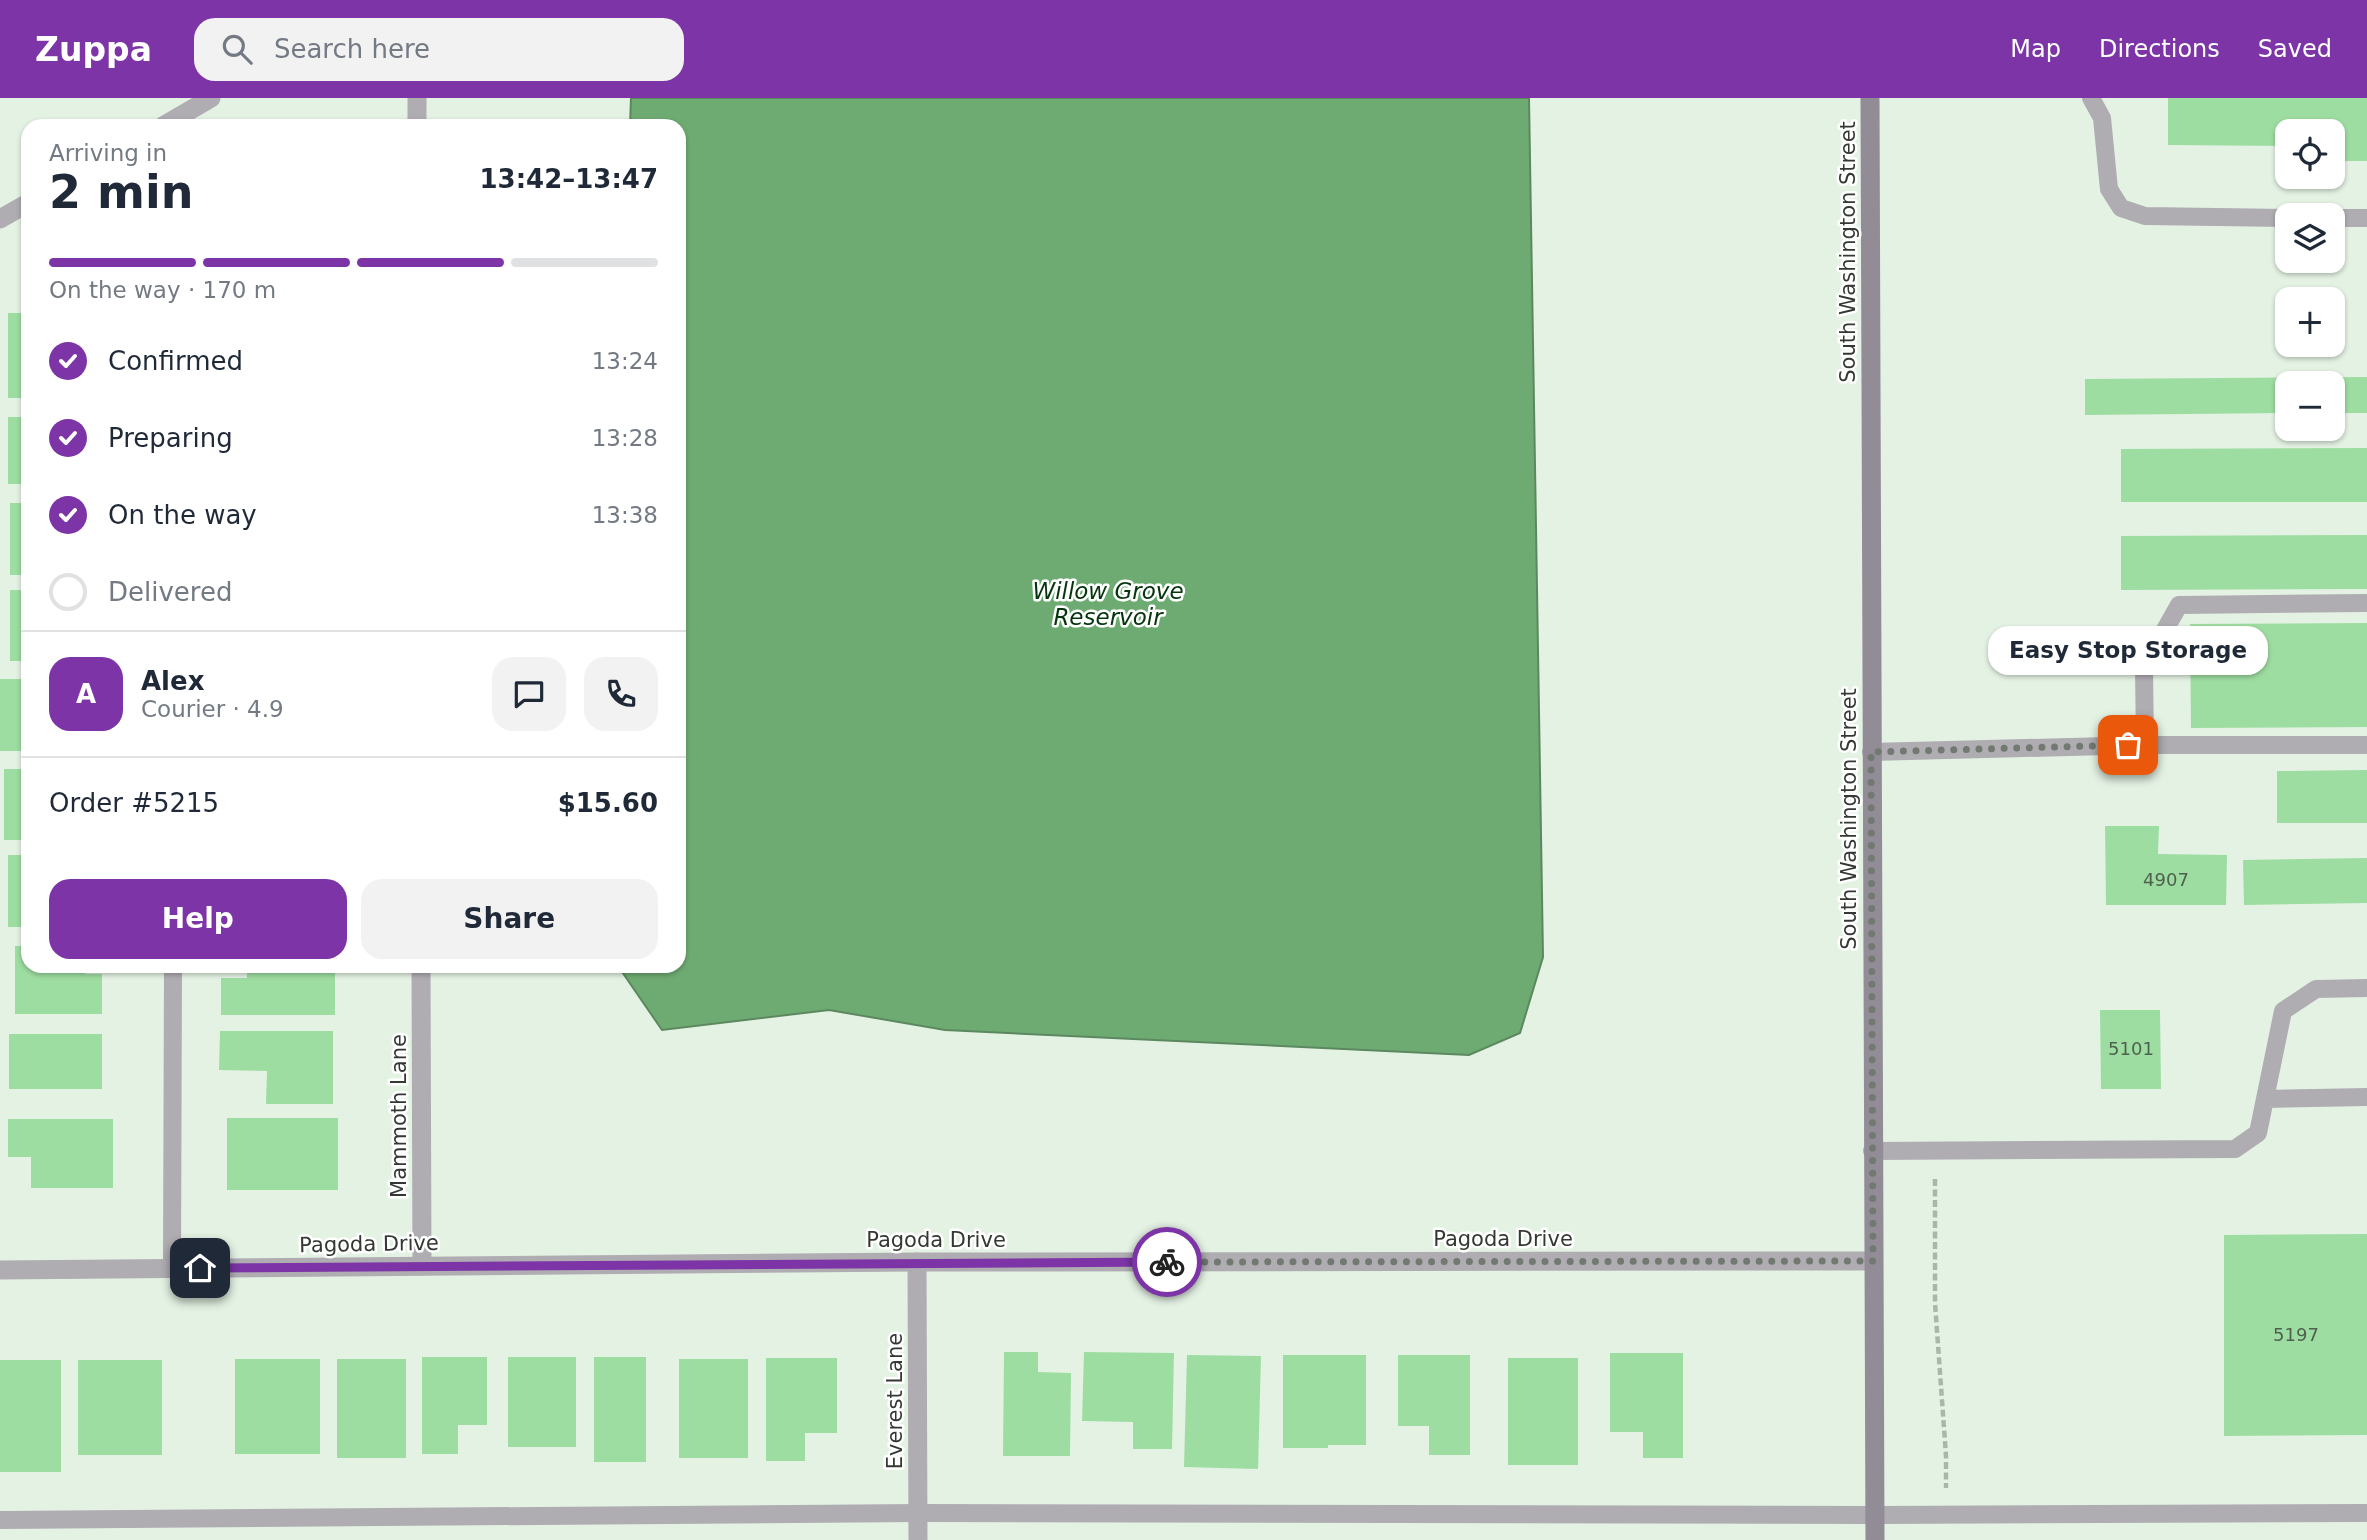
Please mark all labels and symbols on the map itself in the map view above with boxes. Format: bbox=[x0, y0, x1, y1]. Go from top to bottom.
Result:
street label: South Washington Street bbox=[1836, 121, 1860, 383]
water label: Willow Grove Reservoir bbox=[1032, 578, 1184, 630]
callout: Easy Stop Storage bbox=[1988, 626, 2268, 675]
street label: South Washington Street bbox=[1837, 688, 1861, 950]
pin bbox=[2098, 715, 2158, 775]
house number: 4907 bbox=[2143, 869, 2189, 890]
street label: Mammoth Lane bbox=[387, 1034, 411, 1198]
house number: 5101 bbox=[2108, 1038, 2154, 1059]
courier bbox=[1132, 1227, 1202, 1297]
street label: Pagoda Drive bbox=[1433, 1227, 1573, 1251]
street label: Pagoda Drive bbox=[866, 1228, 1006, 1252]
street label: Pagoda Drive bbox=[299, 1231, 439, 1257]
pin bbox=[170, 1238, 230, 1298]
house number: 5197 bbox=[2273, 1324, 2319, 1345]
street label: Everest Lane bbox=[883, 1333, 907, 1469]

